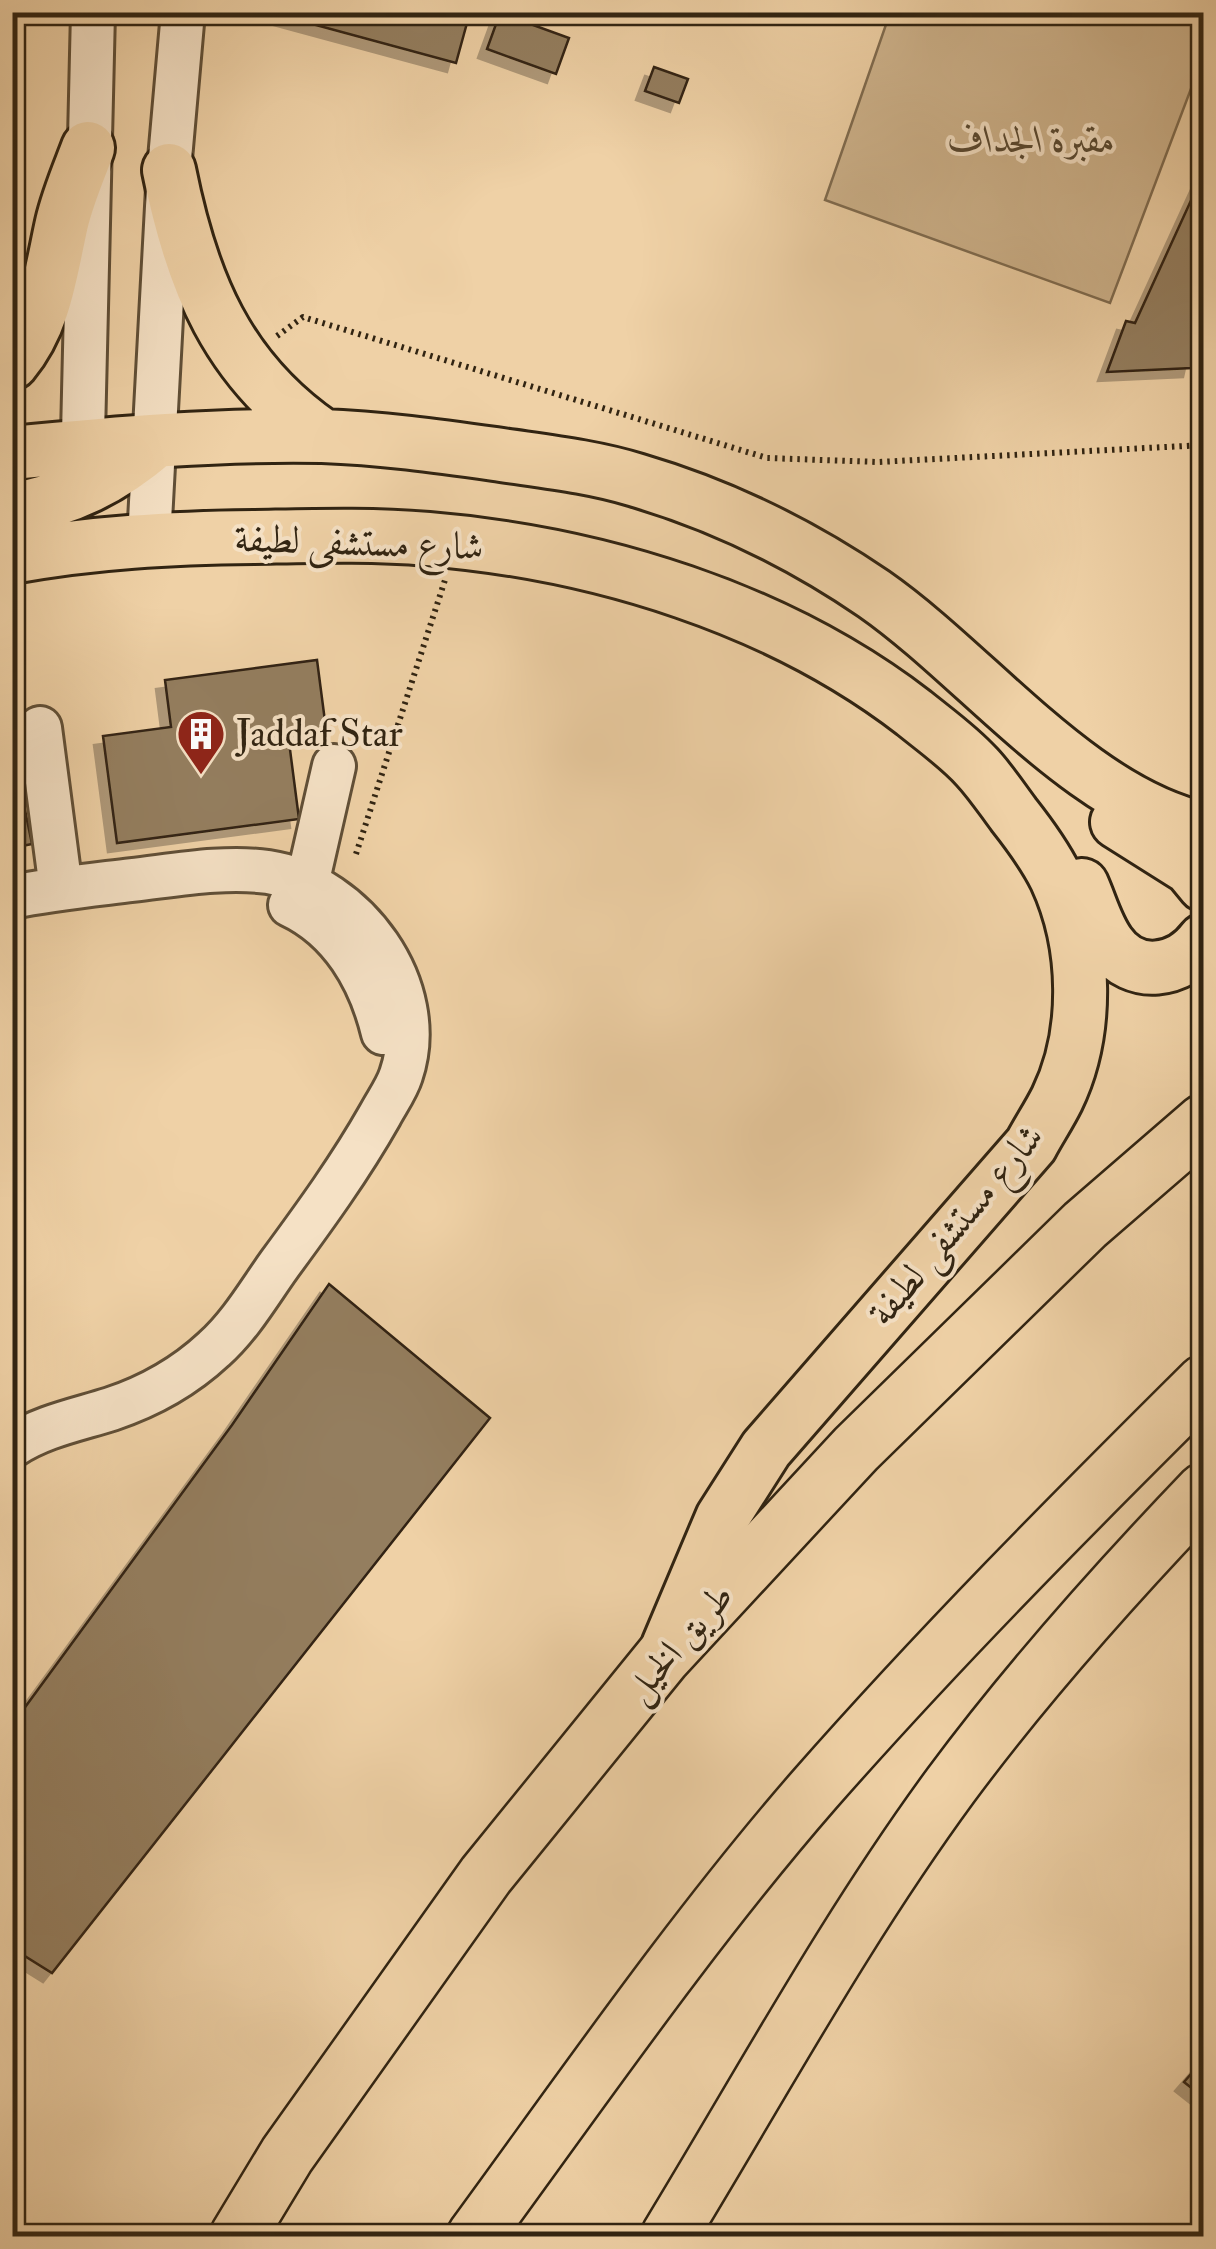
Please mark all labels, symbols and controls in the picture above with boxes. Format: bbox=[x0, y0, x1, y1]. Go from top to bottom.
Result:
park label: مقبرة الجداف bbox=[948, 116, 1116, 164]
street label: شارع مستشفى لطيفة bbox=[233, 515, 484, 577]
building icon: Jaddaf Star bbox=[175, 708, 227, 776]
place label: Jaddaf Star bbox=[235, 710, 403, 758]
street label: شارع مستشفى لطيفة bbox=[858, 1114, 1059, 1340]
street label: طريق الخيل bbox=[614, 1573, 746, 1714]

